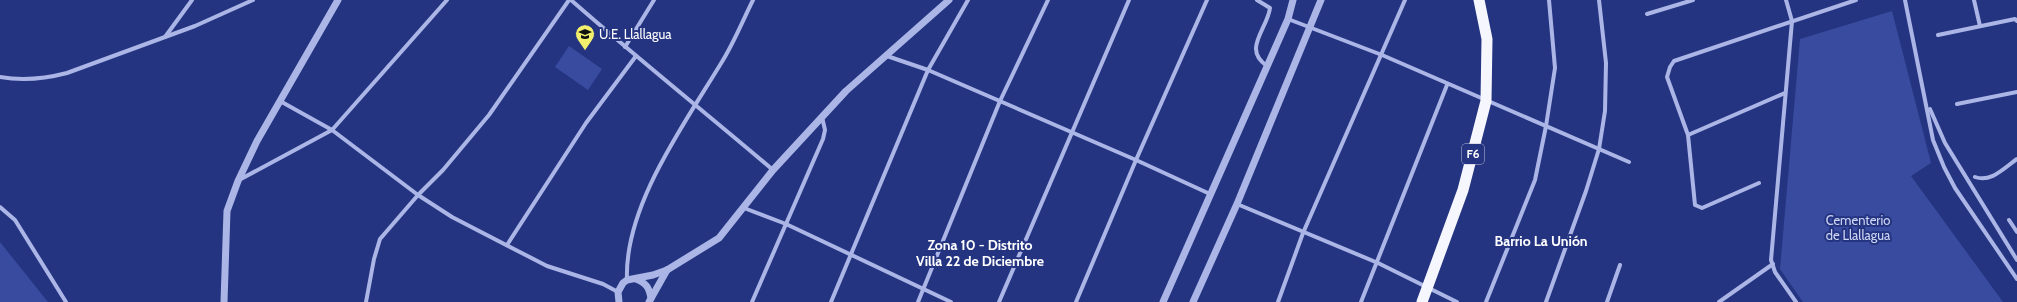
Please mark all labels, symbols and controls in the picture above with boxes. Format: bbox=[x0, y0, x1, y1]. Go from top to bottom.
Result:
school or university icon: U.E. Llallagua bbox=[574, 23, 596, 51]
place label: U.E. Llallagua bbox=[599, 26, 672, 42]
road number: F6 bbox=[1462, 144, 1484, 164]
park label: Cementerio de Llallagua bbox=[1826, 212, 1891, 243]
district label: Barrio La Unión bbox=[1494, 232, 1588, 250]
district label: Zona 10 - Distrito Villa 22 de Diciembre bbox=[916, 236, 1044, 270]

